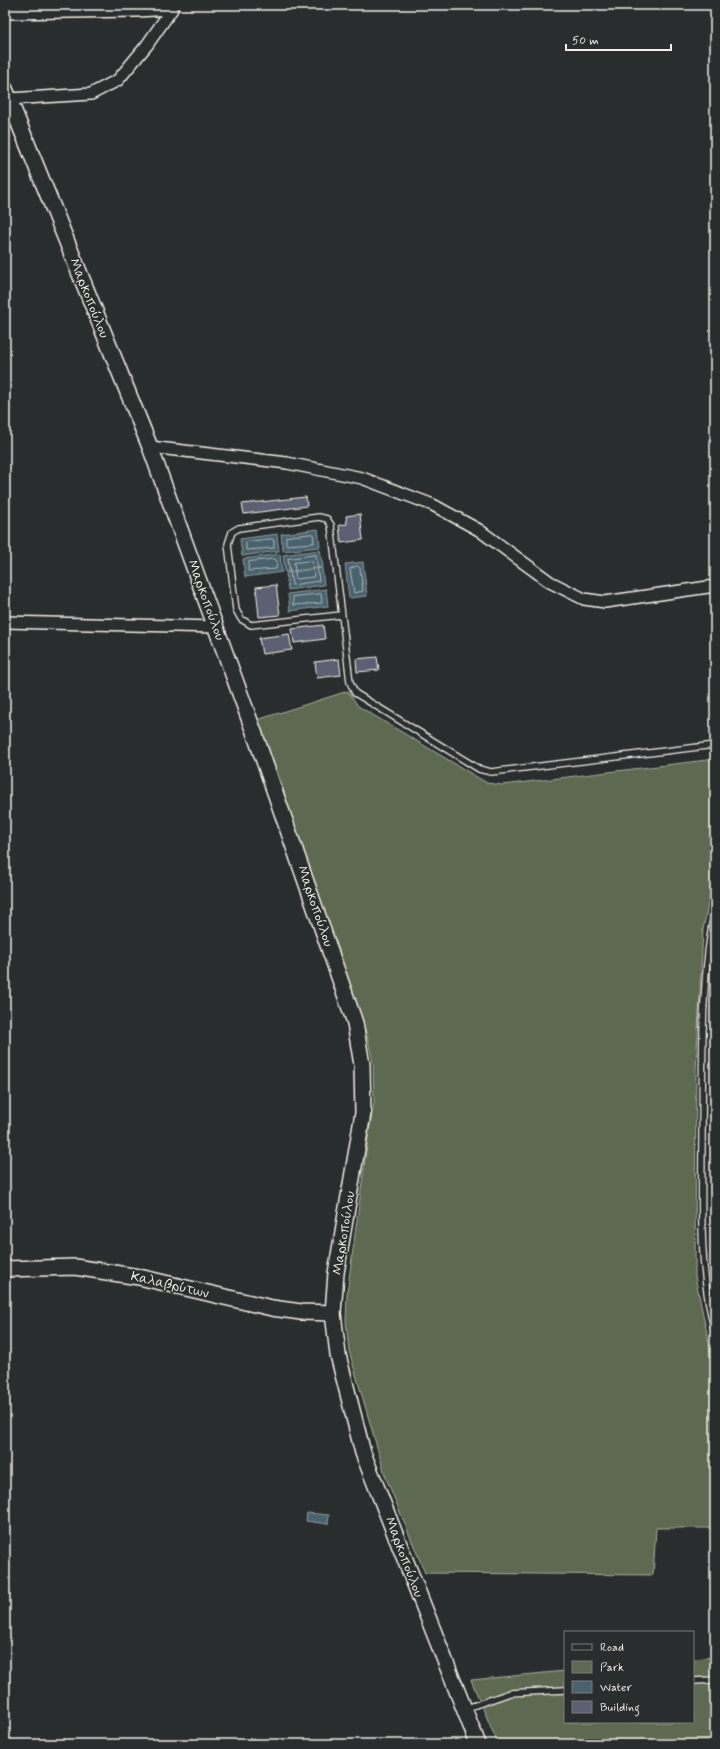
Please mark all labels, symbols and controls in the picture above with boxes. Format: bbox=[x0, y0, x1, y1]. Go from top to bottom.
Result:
scale bar bbox=[566, 26, 671, 52]
text: 50 m bbox=[572, 33, 599, 49]
street label: Μαρκοπούλου bbox=[65, 255, 113, 341]
street label: Μαρκοπούλου bbox=[183, 557, 229, 643]
street label: Μαρκοπούλου bbox=[293, 863, 337, 949]
street label: Μαρκοπούλου bbox=[328, 1190, 360, 1276]
street label: Καλαβρύτων bbox=[129, 1267, 211, 1303]
street label: Μαρκοπούλου bbox=[380, 1514, 428, 1600]
legend bbox=[564, 1631, 694, 1723]
text: Road bbox=[600, 1640, 624, 1656]
text: Park bbox=[600, 1660, 624, 1676]
text: Water bbox=[600, 1680, 632, 1696]
text: Building bbox=[600, 1700, 640, 1717]

